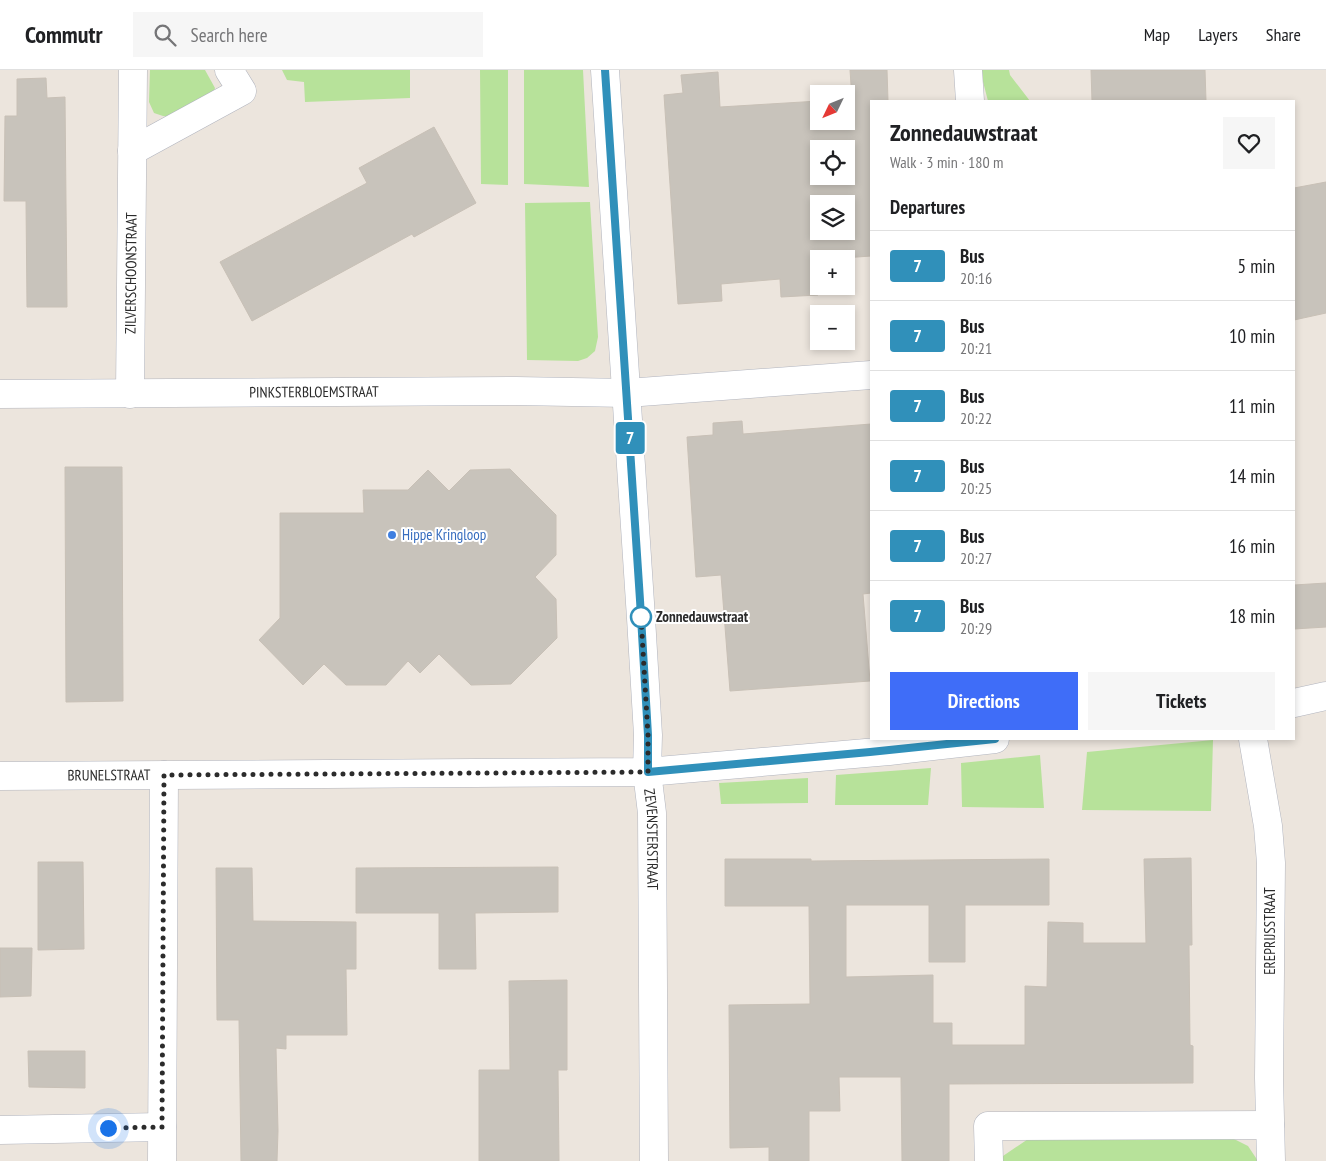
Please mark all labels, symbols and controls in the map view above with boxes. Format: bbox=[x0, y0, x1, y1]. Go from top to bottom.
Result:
search box bbox=[133, 12, 483, 57]
text: Commutr bbox=[25, 19, 103, 50]
icon: search bbox=[151, 21, 179, 49]
text: Search here bbox=[191, 23, 268, 47]
text: Map bbox=[1144, 23, 1170, 46]
text: Layers bbox=[1198, 23, 1238, 46]
text: Share bbox=[1266, 23, 1301, 46]
north arrow bbox=[810, 85, 855, 130]
map controls bbox=[810, 85, 855, 350]
text: Zonnedauwstraat bbox=[890, 117, 1037, 148]
button: heart bbox=[1223, 117, 1275, 169]
button: locate bbox=[810, 140, 855, 185]
text: Walk · 3 min · 180 m bbox=[890, 152, 1003, 172]
button: layers bbox=[810, 195, 855, 240]
text: Departures bbox=[890, 195, 965, 219]
street label: ZILVERSCHOONSTRAAT bbox=[121, 212, 141, 334]
text: Bus bbox=[960, 244, 984, 268]
button: + bbox=[810, 250, 855, 295]
text: 7 bbox=[913, 254, 922, 277]
text: 5 min bbox=[1238, 254, 1275, 278]
text: 20:16 bbox=[960, 268, 992, 288]
button: − bbox=[810, 305, 855, 350]
text: Bus bbox=[960, 314, 984, 338]
text: 7 bbox=[913, 324, 922, 347]
text: 10 min bbox=[1229, 324, 1275, 348]
text: 20:21 bbox=[960, 338, 992, 358]
street label: PINKSTERBLOEMSTRAAT bbox=[249, 382, 379, 402]
text: Bus bbox=[960, 384, 984, 408]
text: 7 bbox=[913, 394, 922, 417]
text: 11 min bbox=[1229, 394, 1275, 418]
text: 20:22 bbox=[960, 408, 992, 428]
line badge: 7 bbox=[614, 422, 646, 454]
text: 7 bbox=[626, 426, 634, 449]
text: Bus bbox=[960, 454, 984, 478]
text: 7 bbox=[913, 464, 922, 487]
text: 14 min bbox=[1229, 464, 1275, 488]
text: 20:25 bbox=[960, 478, 992, 498]
text: Bus bbox=[960, 524, 984, 548]
place label: Hippe Kringloop bbox=[402, 525, 486, 544]
marker: Hippe Kringloop bbox=[386, 529, 398, 541]
text: 7 bbox=[913, 534, 922, 557]
text: 16 min bbox=[1229, 534, 1275, 558]
text: 20:27 bbox=[960, 548, 992, 568]
text: Bus bbox=[960, 594, 984, 618]
text: 7 bbox=[913, 604, 922, 627]
text: 18 min bbox=[1229, 604, 1275, 628]
marker: Zonnedauwstraat bbox=[630, 606, 652, 628]
place label: Zonnedauwstraat bbox=[656, 607, 749, 626]
text: 20:29 bbox=[960, 618, 992, 638]
button: Directions bbox=[890, 672, 1078, 730]
button: Tickets bbox=[1088, 672, 1275, 730]
street label: BRUNELSTRAAT bbox=[67, 765, 151, 785]
street label: ZEVENSTERSTRAAT bbox=[640, 788, 662, 890]
street label: EREPRIJSSTRAAT bbox=[1260, 887, 1279, 975]
your location bbox=[96, 1116, 121, 1141]

